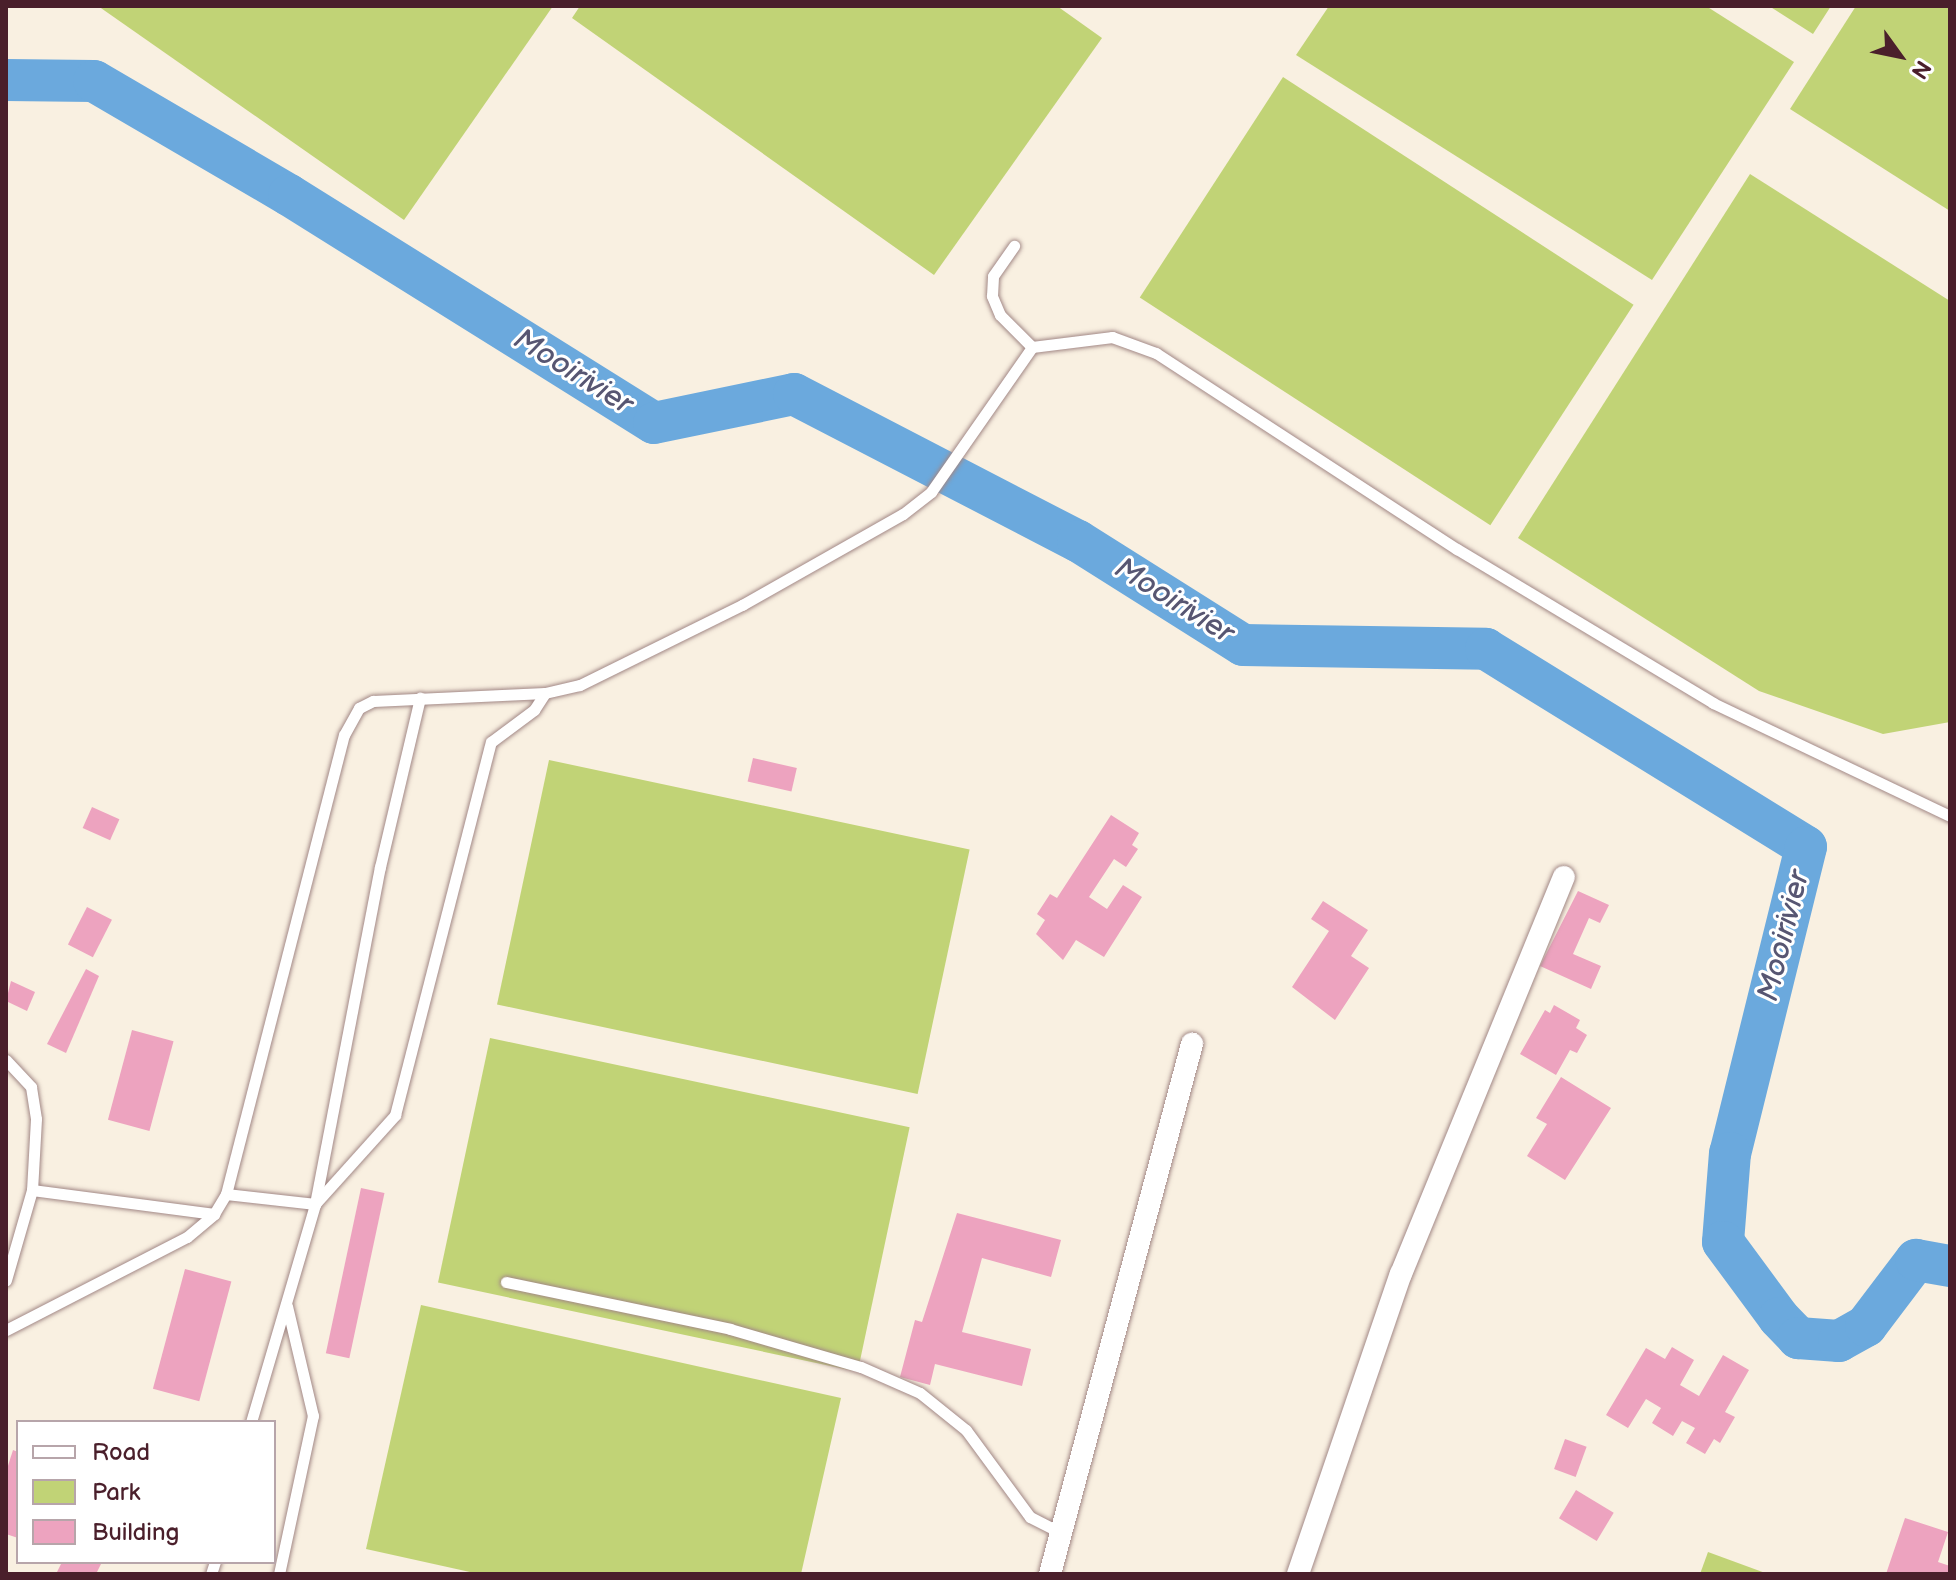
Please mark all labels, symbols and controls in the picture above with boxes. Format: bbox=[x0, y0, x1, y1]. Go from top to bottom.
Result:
north arrow bbox=[1860, 16, 1940, 96]
text: N bbox=[1905, 55, 1936, 84]
water label: Mooirivier bbox=[507, 321, 639, 423]
water label: Mooirivier bbox=[1108, 550, 1240, 652]
water label: Mooirivier bbox=[1750, 867, 1818, 1005]
legend bbox=[16, 1420, 276, 1564]
text: Road bbox=[92, 1438, 150, 1467]
text: Park bbox=[92, 1478, 140, 1507]
text: Building bbox=[92, 1518, 179, 1547]

